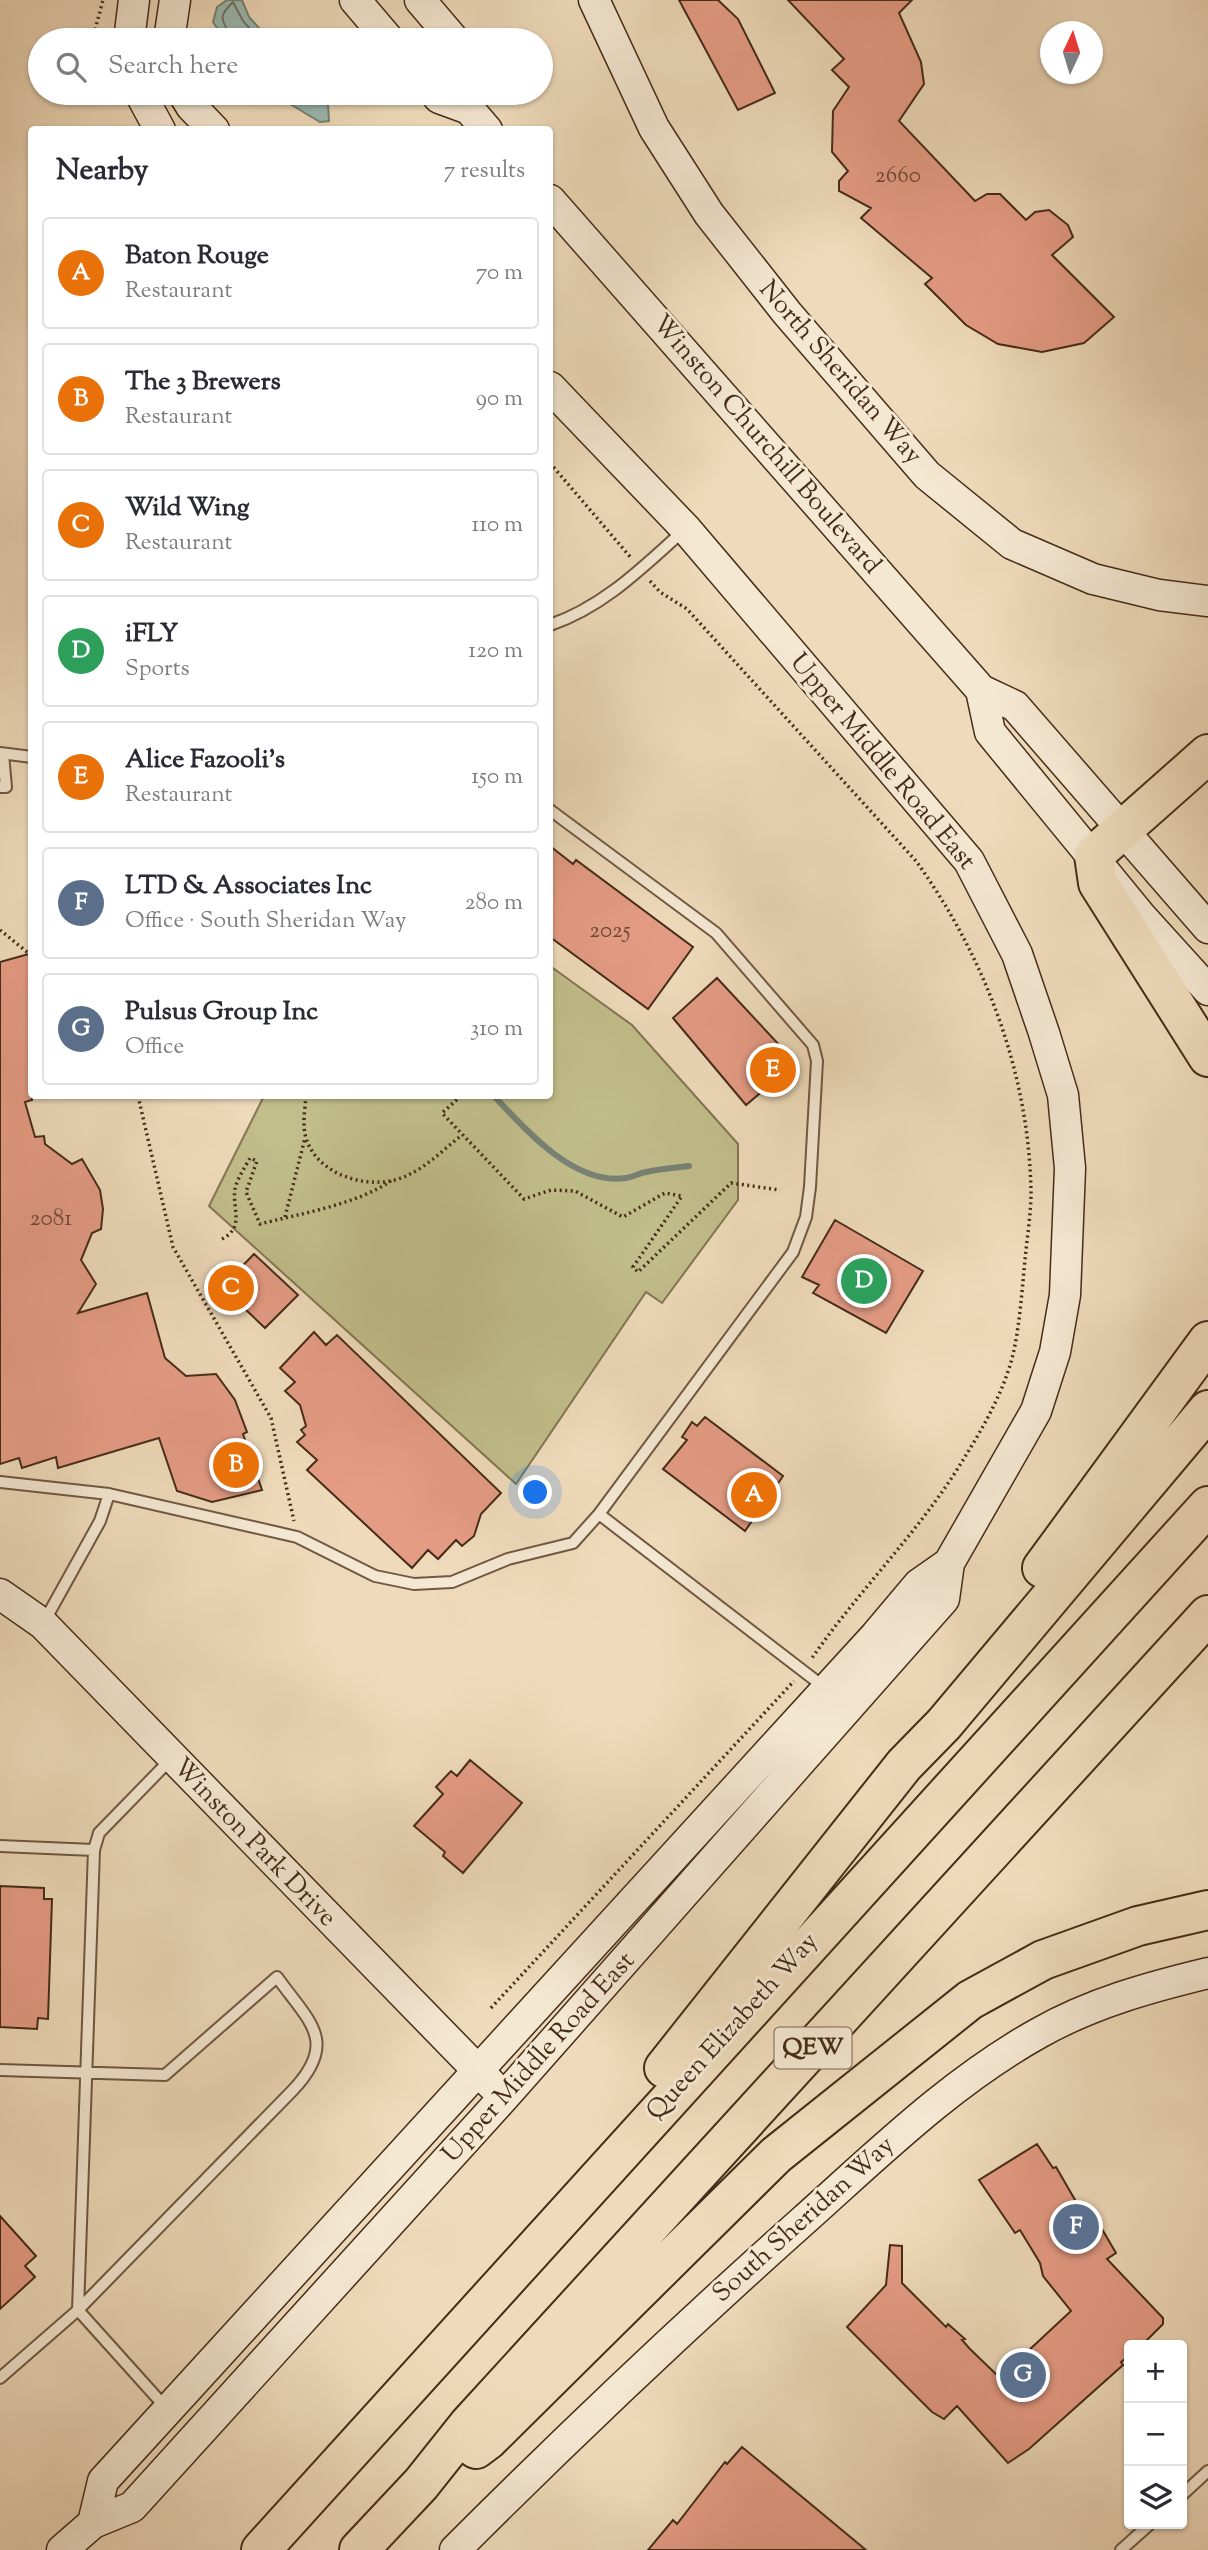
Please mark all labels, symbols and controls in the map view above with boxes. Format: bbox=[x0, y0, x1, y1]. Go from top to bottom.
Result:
north arrow bbox=[1040, 21, 1103, 84]
search box bbox=[28, 28, 553, 105]
icon: search bbox=[52, 48, 90, 86]
text: Search here bbox=[108, 48, 238, 85]
text: Nearby bbox=[56, 150, 148, 193]
text: 7 results bbox=[444, 155, 525, 188]
house number: 2660 bbox=[875, 160, 921, 193]
text: Baton Rouge bbox=[125, 238, 269, 275]
text: A bbox=[72, 257, 90, 290]
text: 70 m bbox=[476, 257, 523, 290]
street label: North Sheridan Way bbox=[750, 273, 930, 473]
text: Restaurant bbox=[125, 275, 232, 308]
street label: Winston Churchill Boulevard bbox=[643, 307, 890, 583]
text: The 3 Brewers bbox=[125, 364, 281, 401]
text: B bbox=[74, 383, 88, 416]
text: 90 m bbox=[476, 383, 523, 416]
text: Restaurant bbox=[125, 401, 232, 434]
text: Wild Wing bbox=[125, 490, 250, 527]
text: C bbox=[72, 509, 90, 542]
text: 110 m bbox=[472, 509, 523, 542]
text: Restaurant bbox=[125, 527, 232, 560]
text: iFLY bbox=[125, 616, 178, 653]
text: D bbox=[72, 635, 90, 668]
text: 120 m bbox=[468, 635, 523, 668]
street label: Upper Middle Road East bbox=[780, 646, 984, 878]
text: Sports bbox=[125, 653, 190, 686]
text: Alice Fazooli's bbox=[125, 742, 285, 779]
text: E bbox=[74, 761, 88, 794]
text: 150 m bbox=[471, 761, 523, 794]
text: Restaurant bbox=[125, 779, 232, 812]
text: LTD & Associates Inc bbox=[125, 868, 372, 905]
text: F bbox=[75, 887, 87, 920]
text: 280 m bbox=[465, 887, 523, 920]
text: Office · South Sheridan Way bbox=[125, 905, 406, 938]
house number: 2025 bbox=[589, 915, 631, 948]
text: Pulsus Group Inc bbox=[125, 994, 318, 1031]
text: G bbox=[72, 1013, 90, 1046]
text: 310 m bbox=[470, 1013, 523, 1046]
text: Office bbox=[125, 1031, 184, 1064]
pin: E bbox=[750, 1044, 796, 1096]
house number: 2081 bbox=[30, 1203, 72, 1236]
pin: D bbox=[841, 1255, 887, 1307]
pin: C bbox=[208, 1262, 254, 1314]
pin: B bbox=[213, 1439, 259, 1491]
pin: A bbox=[731, 1469, 777, 1521]
your location bbox=[518, 1475, 552, 1509]
street label: Winston Park Drive bbox=[164, 1750, 344, 1936]
street label: Queen Elizabeth Way bbox=[638, 1925, 828, 2129]
street label: Upper Middle Road East bbox=[434, 1944, 644, 2172]
road number: QEW bbox=[774, 2027, 852, 2068]
street label: South Sheridan Way bbox=[705, 2128, 903, 2312]
pin: F bbox=[1053, 2201, 1099, 2253]
map controls bbox=[1124, 2340, 1187, 2529]
button: + bbox=[1124, 2340, 1187, 2403]
pin: G bbox=[1000, 2349, 1046, 2401]
button: − bbox=[1124, 2403, 1187, 2466]
button: layers bbox=[1124, 2466, 1187, 2529]

